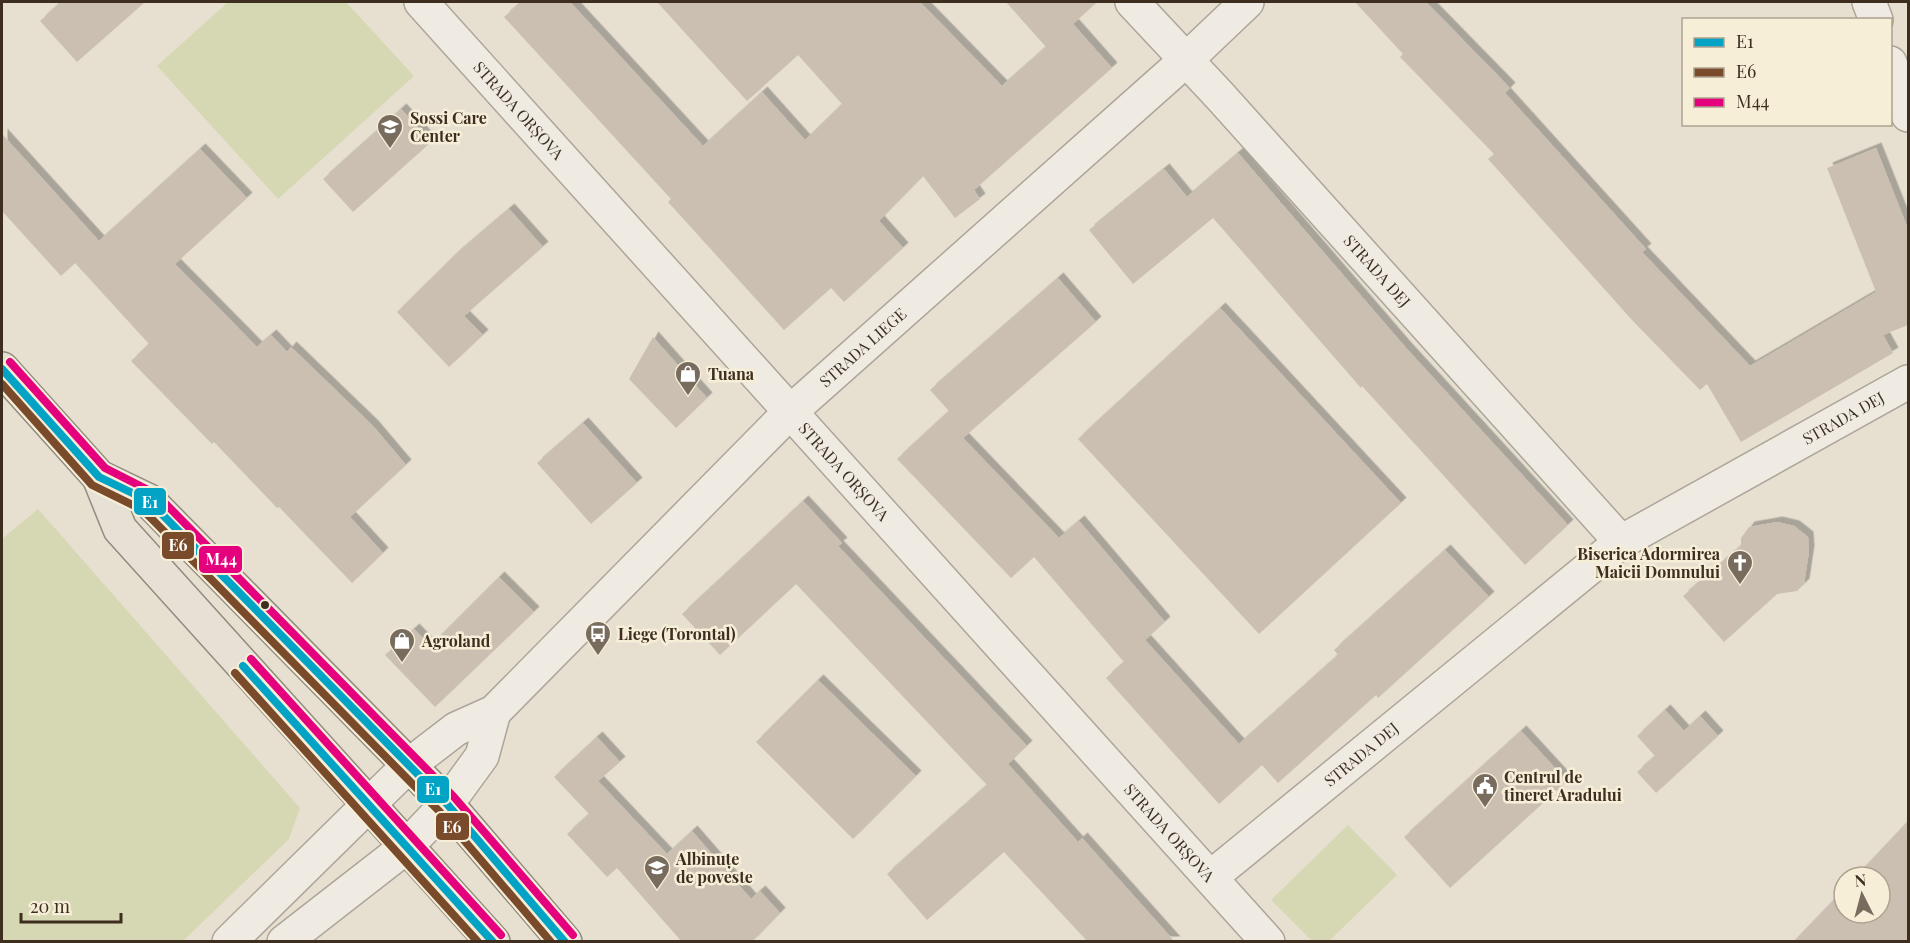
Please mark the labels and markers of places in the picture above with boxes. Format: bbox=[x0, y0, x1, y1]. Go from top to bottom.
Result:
place label: Sossi Care Center bbox=[410, 107, 487, 146]
school or university icon: Sossi Care Center bbox=[375, 112, 405, 150]
shop icon: Tuana bbox=[673, 359, 703, 397]
place label: Tuana bbox=[708, 363, 755, 384]
place label: Biserica Adormirea Maicii Domnului bbox=[1577, 543, 1721, 582]
church icon: Biserica Adormirea Maicii Domnului bbox=[1725, 548, 1755, 586]
unlabelled marker bbox=[259, 599, 271, 611]
bus stop icon: Liege (Torontal) bbox=[583, 619, 613, 657]
place label: Liege (Torontal) bbox=[618, 623, 736, 644]
shop icon: Agroland bbox=[387, 626, 417, 664]
place label: Agroland bbox=[421, 630, 491, 651]
place label: Centrul de tineret Aradului bbox=[1503, 766, 1622, 805]
public building icon: Centrul de tineret Aradului bbox=[1470, 771, 1500, 809]
place label: Albinuțe de poveste bbox=[675, 848, 753, 887]
school or university icon: Albinuțe de poveste bbox=[642, 853, 672, 891]

